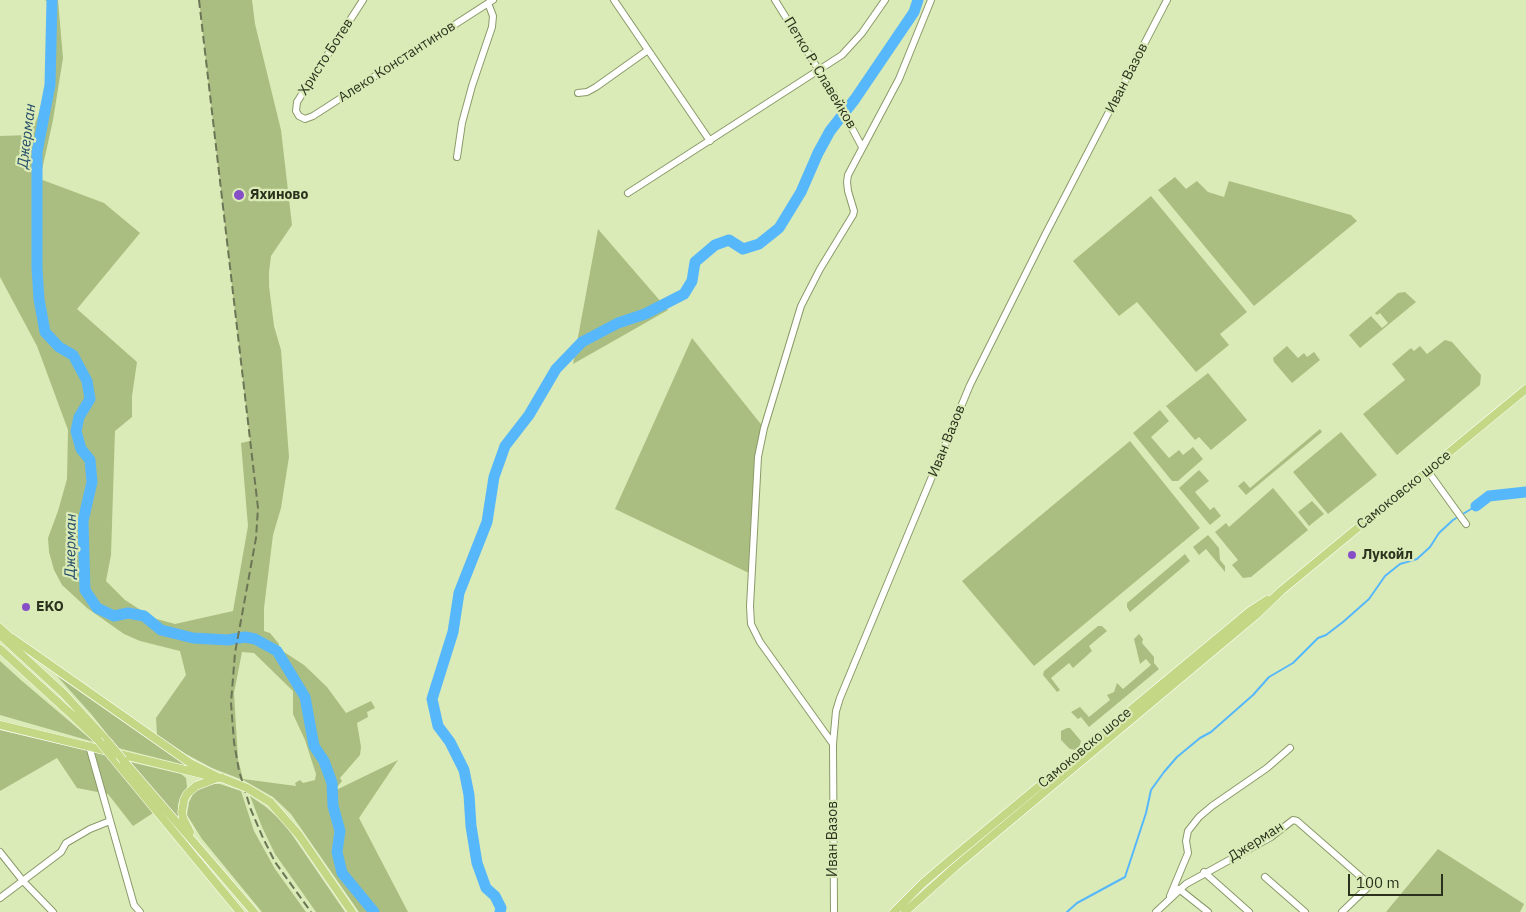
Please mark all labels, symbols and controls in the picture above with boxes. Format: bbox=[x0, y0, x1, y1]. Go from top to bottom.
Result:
street label: Петко Р. Славейков bbox=[780, 14, 860, 132]
street label: Христо Ботев bbox=[295, 15, 357, 99]
street label: Алеко Константинов bbox=[335, 18, 459, 106]
street label: Иван Вазов bbox=[1102, 40, 1152, 116]
water label: Джерман bbox=[14, 103, 40, 169]
place label: Яхиново bbox=[250, 187, 308, 203]
marker: Яхиново bbox=[232, 188, 246, 202]
street label: Иван Вазов bbox=[925, 403, 969, 479]
street label: Самоковско шосе bbox=[1354, 447, 1454, 533]
water label: Джерман bbox=[61, 513, 81, 579]
place label: Лукойл bbox=[1362, 547, 1413, 563]
marker: Лукойл bbox=[1346, 549, 1358, 561]
place label: EKO bbox=[36, 599, 64, 615]
marker: EKO bbox=[20, 601, 32, 613]
street label: Самоковско шосе bbox=[1035, 704, 1135, 792]
street label: Иван Вазов bbox=[825, 801, 841, 877]
street label: Джерман bbox=[1225, 818, 1287, 866]
scale bar bbox=[1351, 864, 1446, 896]
text: 100 m bbox=[1356, 873, 1400, 892]

